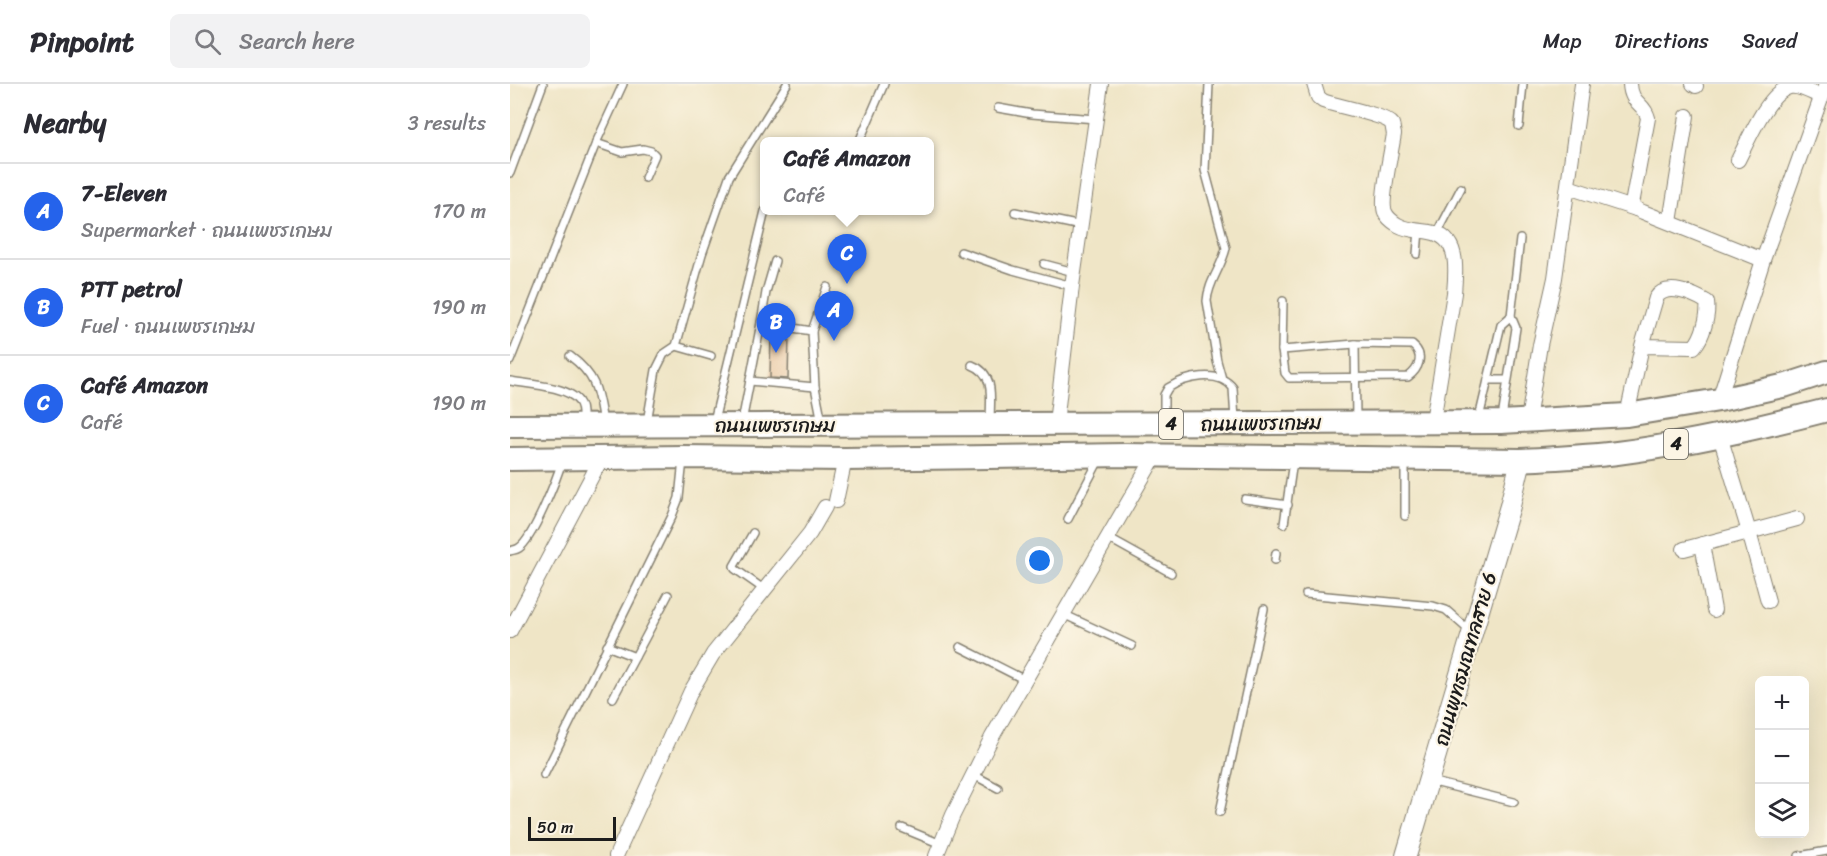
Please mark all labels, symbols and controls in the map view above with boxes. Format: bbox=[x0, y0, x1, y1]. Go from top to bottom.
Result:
search box bbox=[170, 14, 590, 68]
text: Pinpoint bbox=[30, 17, 134, 66]
text: Search here bbox=[239, 22, 355, 61]
text: Map bbox=[1543, 22, 1581, 60]
text: Directions bbox=[1614, 22, 1709, 60]
text: Saved bbox=[1742, 22, 1797, 60]
icon: search bbox=[191, 25, 224, 58]
text: Nearby bbox=[24, 100, 106, 146]
text: 3 results bbox=[408, 106, 486, 141]
popup bbox=[760, 137, 934, 215]
text: Café Amazon bbox=[783, 139, 911, 178]
text: 7-Eleven bbox=[81, 174, 167, 213]
text: Café bbox=[783, 178, 825, 213]
text: A bbox=[37, 194, 50, 229]
text: 170 m bbox=[433, 194, 486, 229]
text: Supermarket · ถนนเพชรเกษม bbox=[81, 213, 332, 248]
pin: C bbox=[828, 234, 866, 284]
text: PTT petrol bbox=[81, 270, 182, 309]
text: B bbox=[37, 290, 50, 325]
text: 190 m bbox=[432, 290, 486, 325]
pin: A bbox=[814, 292, 854, 341]
pin: B bbox=[756, 304, 796, 353]
text: Fuel · ถนนเพชรเกษม bbox=[81, 309, 255, 344]
text: Café Amazon bbox=[81, 366, 208, 405]
text: C bbox=[37, 386, 50, 421]
text: 190 m bbox=[432, 386, 486, 421]
text: Café bbox=[81, 405, 123, 440]
street label: ถนนเพชรเกษม bbox=[1200, 405, 1322, 442]
street label: ถนนเพชรเกษม bbox=[715, 408, 836, 443]
road number: 4 bbox=[1159, 409, 1183, 439]
road number: 4 bbox=[1664, 429, 1688, 459]
your location bbox=[1025, 546, 1054, 575]
street label: ถนนพุทธมณฑลสาย 6 bbox=[1424, 568, 1507, 750]
map controls bbox=[1755, 676, 1809, 838]
button: + bbox=[1755, 676, 1809, 730]
button: − bbox=[1755, 730, 1809, 784]
button: layers bbox=[1755, 784, 1809, 838]
text: 50 m bbox=[537, 813, 573, 842]
scale bar bbox=[528, 814, 616, 842]

